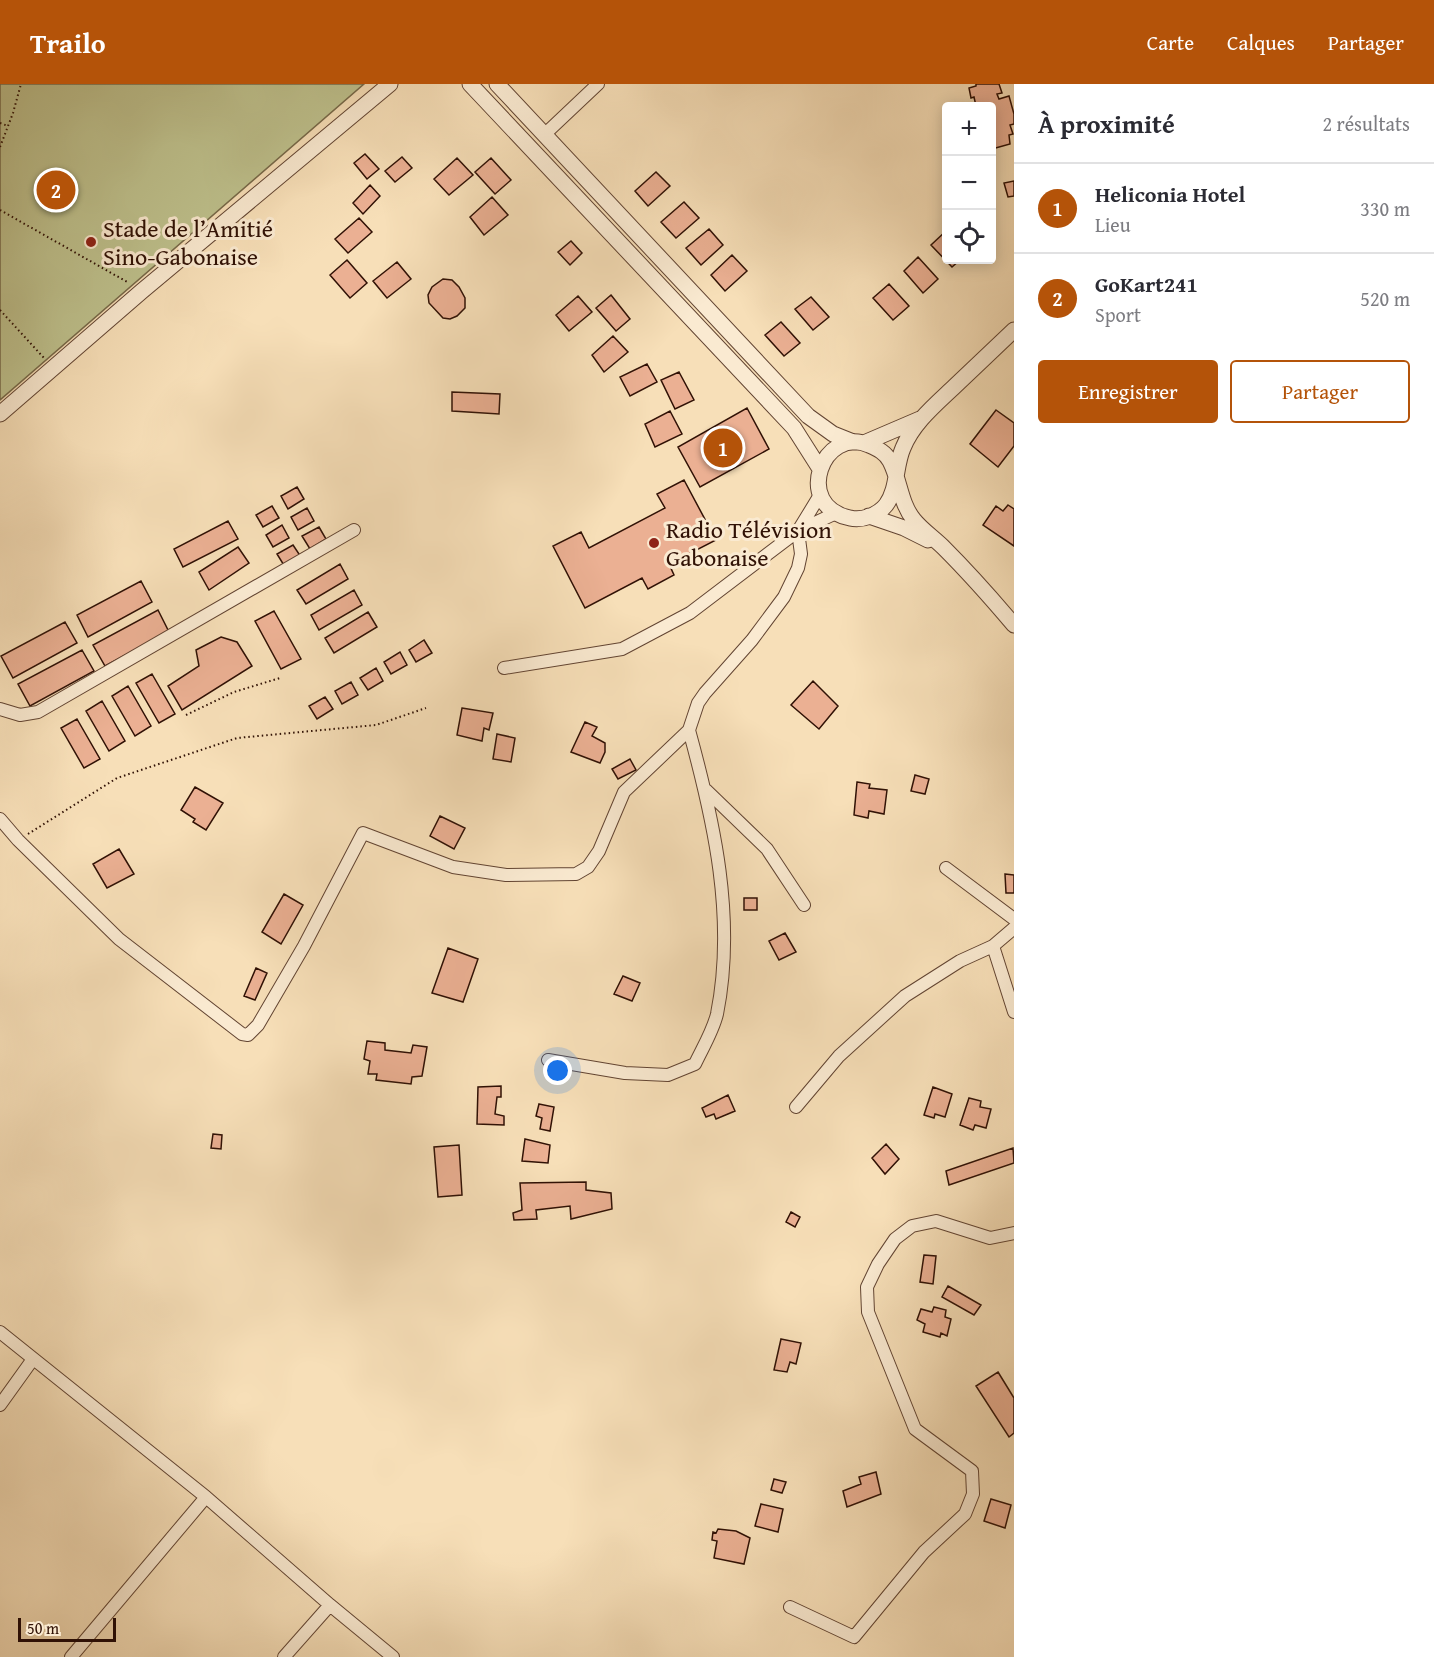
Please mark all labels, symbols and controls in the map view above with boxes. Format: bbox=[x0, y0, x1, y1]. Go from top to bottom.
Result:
text: Trailo bbox=[30, 22, 106, 63]
text: Carte bbox=[1147, 27, 1194, 58]
text: Calques bbox=[1227, 27, 1295, 58]
text: Partager bbox=[1328, 27, 1404, 58]
map controls bbox=[942, 102, 996, 264]
button: + bbox=[942, 102, 996, 156]
text: À proximité bbox=[1038, 104, 1175, 143]
text: 2 résultats bbox=[1322, 109, 1410, 138]
button: − bbox=[942, 156, 996, 210]
pin: 2 bbox=[36, 168, 76, 212]
text: Heliconia Hotel bbox=[1095, 178, 1245, 210]
text: 1 bbox=[1052, 194, 1063, 223]
text: 330 m bbox=[1360, 194, 1410, 223]
button: locate bbox=[942, 210, 996, 264]
text: Lieu bbox=[1095, 210, 1131, 239]
place label: Stade de l’Amitié Sino-Gabonaise bbox=[103, 211, 273, 274]
marker: Stade de l’Amitié Sino-Gabonaise bbox=[84, 235, 98, 249]
text: GoKart241 bbox=[1095, 268, 1198, 300]
text: 2 bbox=[1052, 284, 1063, 313]
text: 520 m bbox=[1360, 284, 1410, 313]
text: Sport bbox=[1095, 300, 1141, 329]
button: Enregistrer bbox=[1038, 360, 1218, 423]
button: Partager bbox=[1230, 360, 1410, 423]
pin: 1 bbox=[704, 426, 742, 470]
place label: Radio Télévision Gabonaise bbox=[666, 512, 832, 575]
marker: Radio Télévision Gabonaise bbox=[647, 536, 661, 550]
your location bbox=[543, 1056, 572, 1085]
scale bar bbox=[18, 1615, 116, 1642]
text: 50 m bbox=[27, 1616, 59, 1640]

